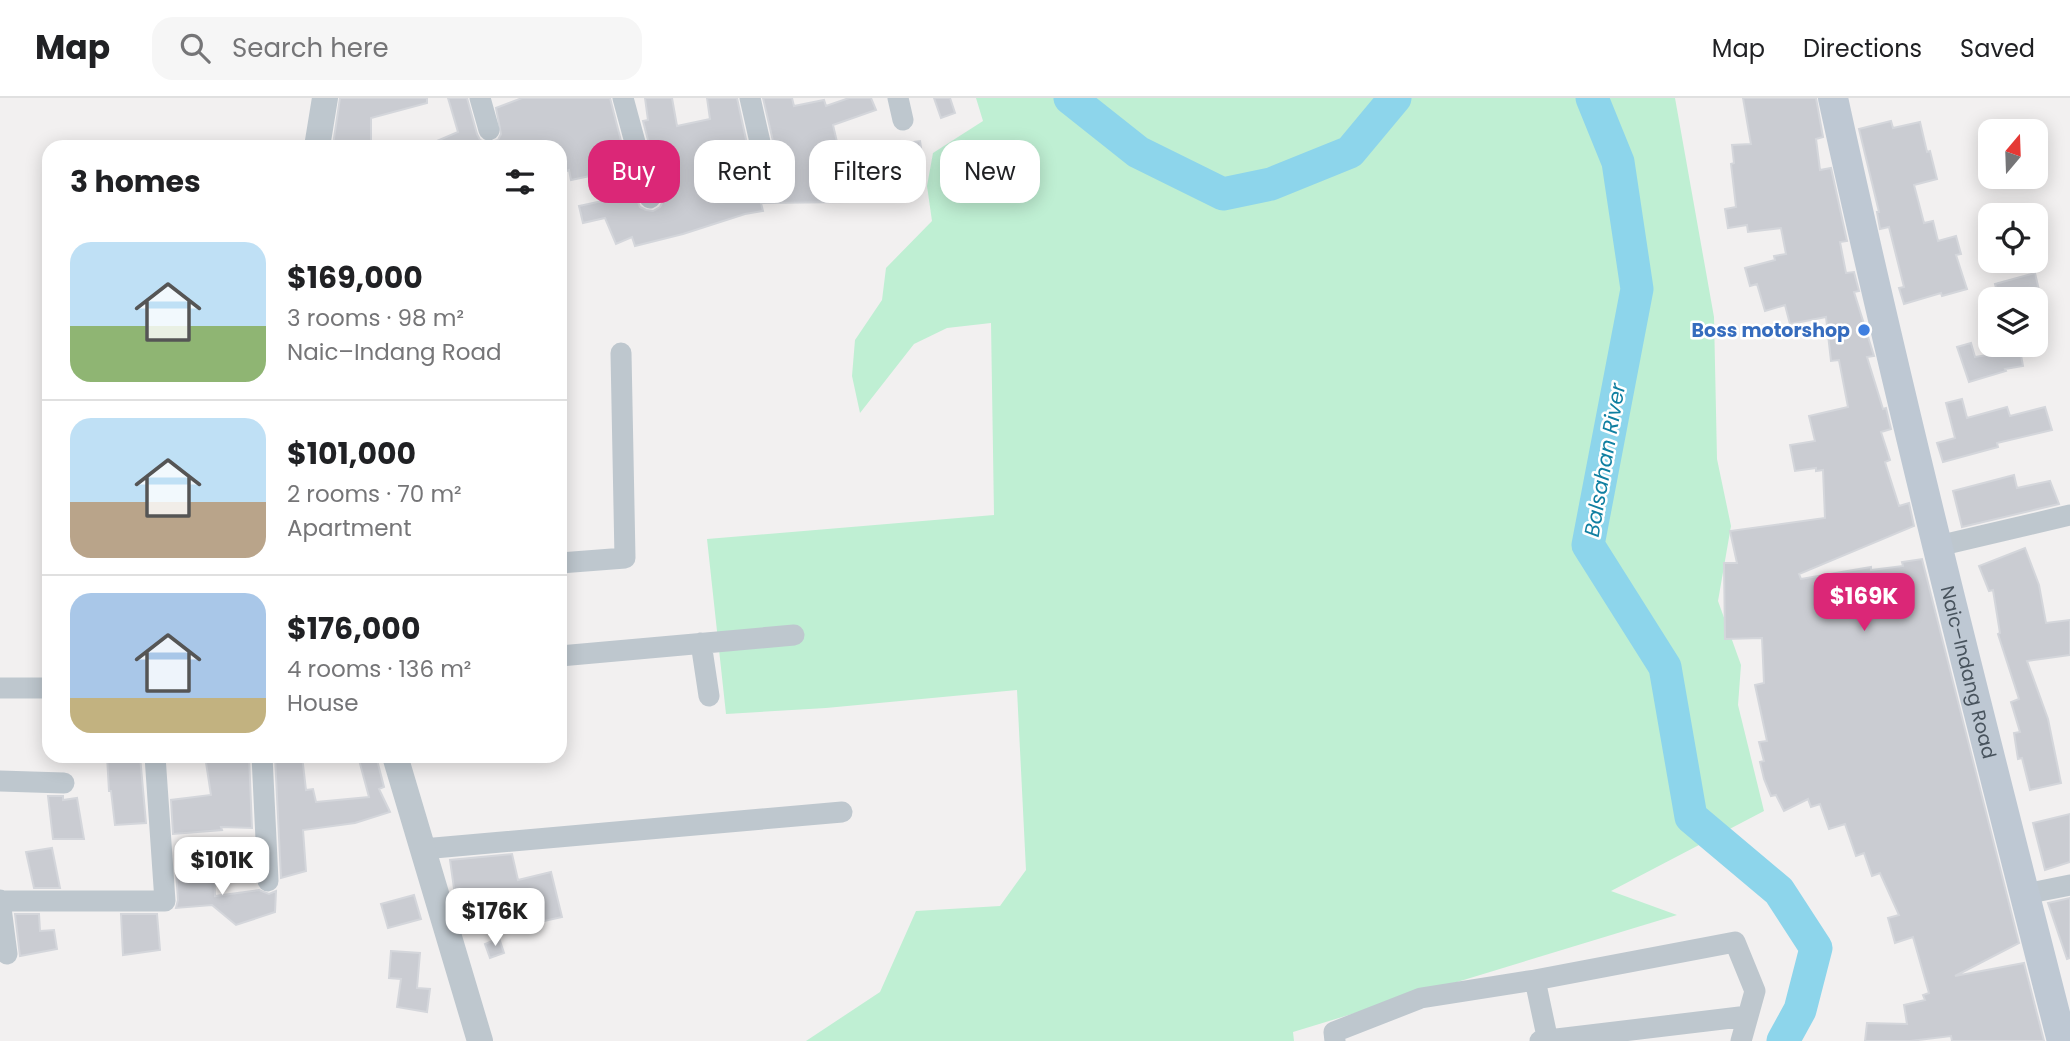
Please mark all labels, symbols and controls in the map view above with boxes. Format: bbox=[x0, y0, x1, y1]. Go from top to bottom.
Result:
search box bbox=[152, 17, 642, 80]
text: Map bbox=[35, 24, 110, 71]
icon: search bbox=[176, 29, 214, 67]
text: Search here bbox=[232, 30, 389, 66]
text: Map bbox=[1712, 32, 1765, 65]
text: Directions bbox=[1803, 32, 1922, 65]
text: Saved bbox=[1960, 32, 2035, 65]
north arrow bbox=[1978, 119, 2048, 189]
map controls bbox=[1978, 119, 2048, 357]
chip: Buy bbox=[588, 140, 680, 203]
chip: Rent bbox=[694, 140, 795, 203]
chip: Filters bbox=[809, 140, 926, 203]
chip: New bbox=[940, 140, 1040, 203]
text: 3 homes bbox=[70, 160, 201, 203]
icon: filters bbox=[501, 163, 539, 201]
button: locate bbox=[1978, 203, 2048, 273]
text: $169,000 bbox=[287, 256, 423, 299]
icon: home bbox=[126, 270, 210, 354]
button: layers bbox=[1978, 287, 2048, 357]
text: 3 rooms · 98 m² bbox=[287, 302, 464, 334]
place label: Boss motorshop bbox=[1692, 317, 1850, 344]
marker: Boss motorshop bbox=[1856, 322, 1872, 338]
text: Naic–Indang Road bbox=[287, 336, 502, 368]
water label: Balsahan River bbox=[1577, 380, 1632, 539]
text: $101,000 bbox=[287, 432, 416, 475]
icon: home bbox=[126, 446, 210, 530]
text: 2 rooms · 70 m² bbox=[287, 478, 462, 510]
text: Apartment bbox=[287, 512, 412, 544]
pin: $169K bbox=[1815, 574, 1913, 633]
text: $169K bbox=[1830, 580, 1898, 612]
street label: Naic–Indang Road bbox=[1934, 583, 2003, 762]
text: $176,000 bbox=[287, 607, 420, 650]
icon: home bbox=[126, 621, 210, 705]
text: 4 rooms · 136 m² bbox=[287, 653, 471, 685]
text: House bbox=[287, 687, 359, 719]
pin: $101K bbox=[173, 838, 271, 897]
text: $101K bbox=[190, 844, 254, 876]
pin: $176K bbox=[446, 888, 544, 948]
text: $176K bbox=[462, 895, 528, 927]

